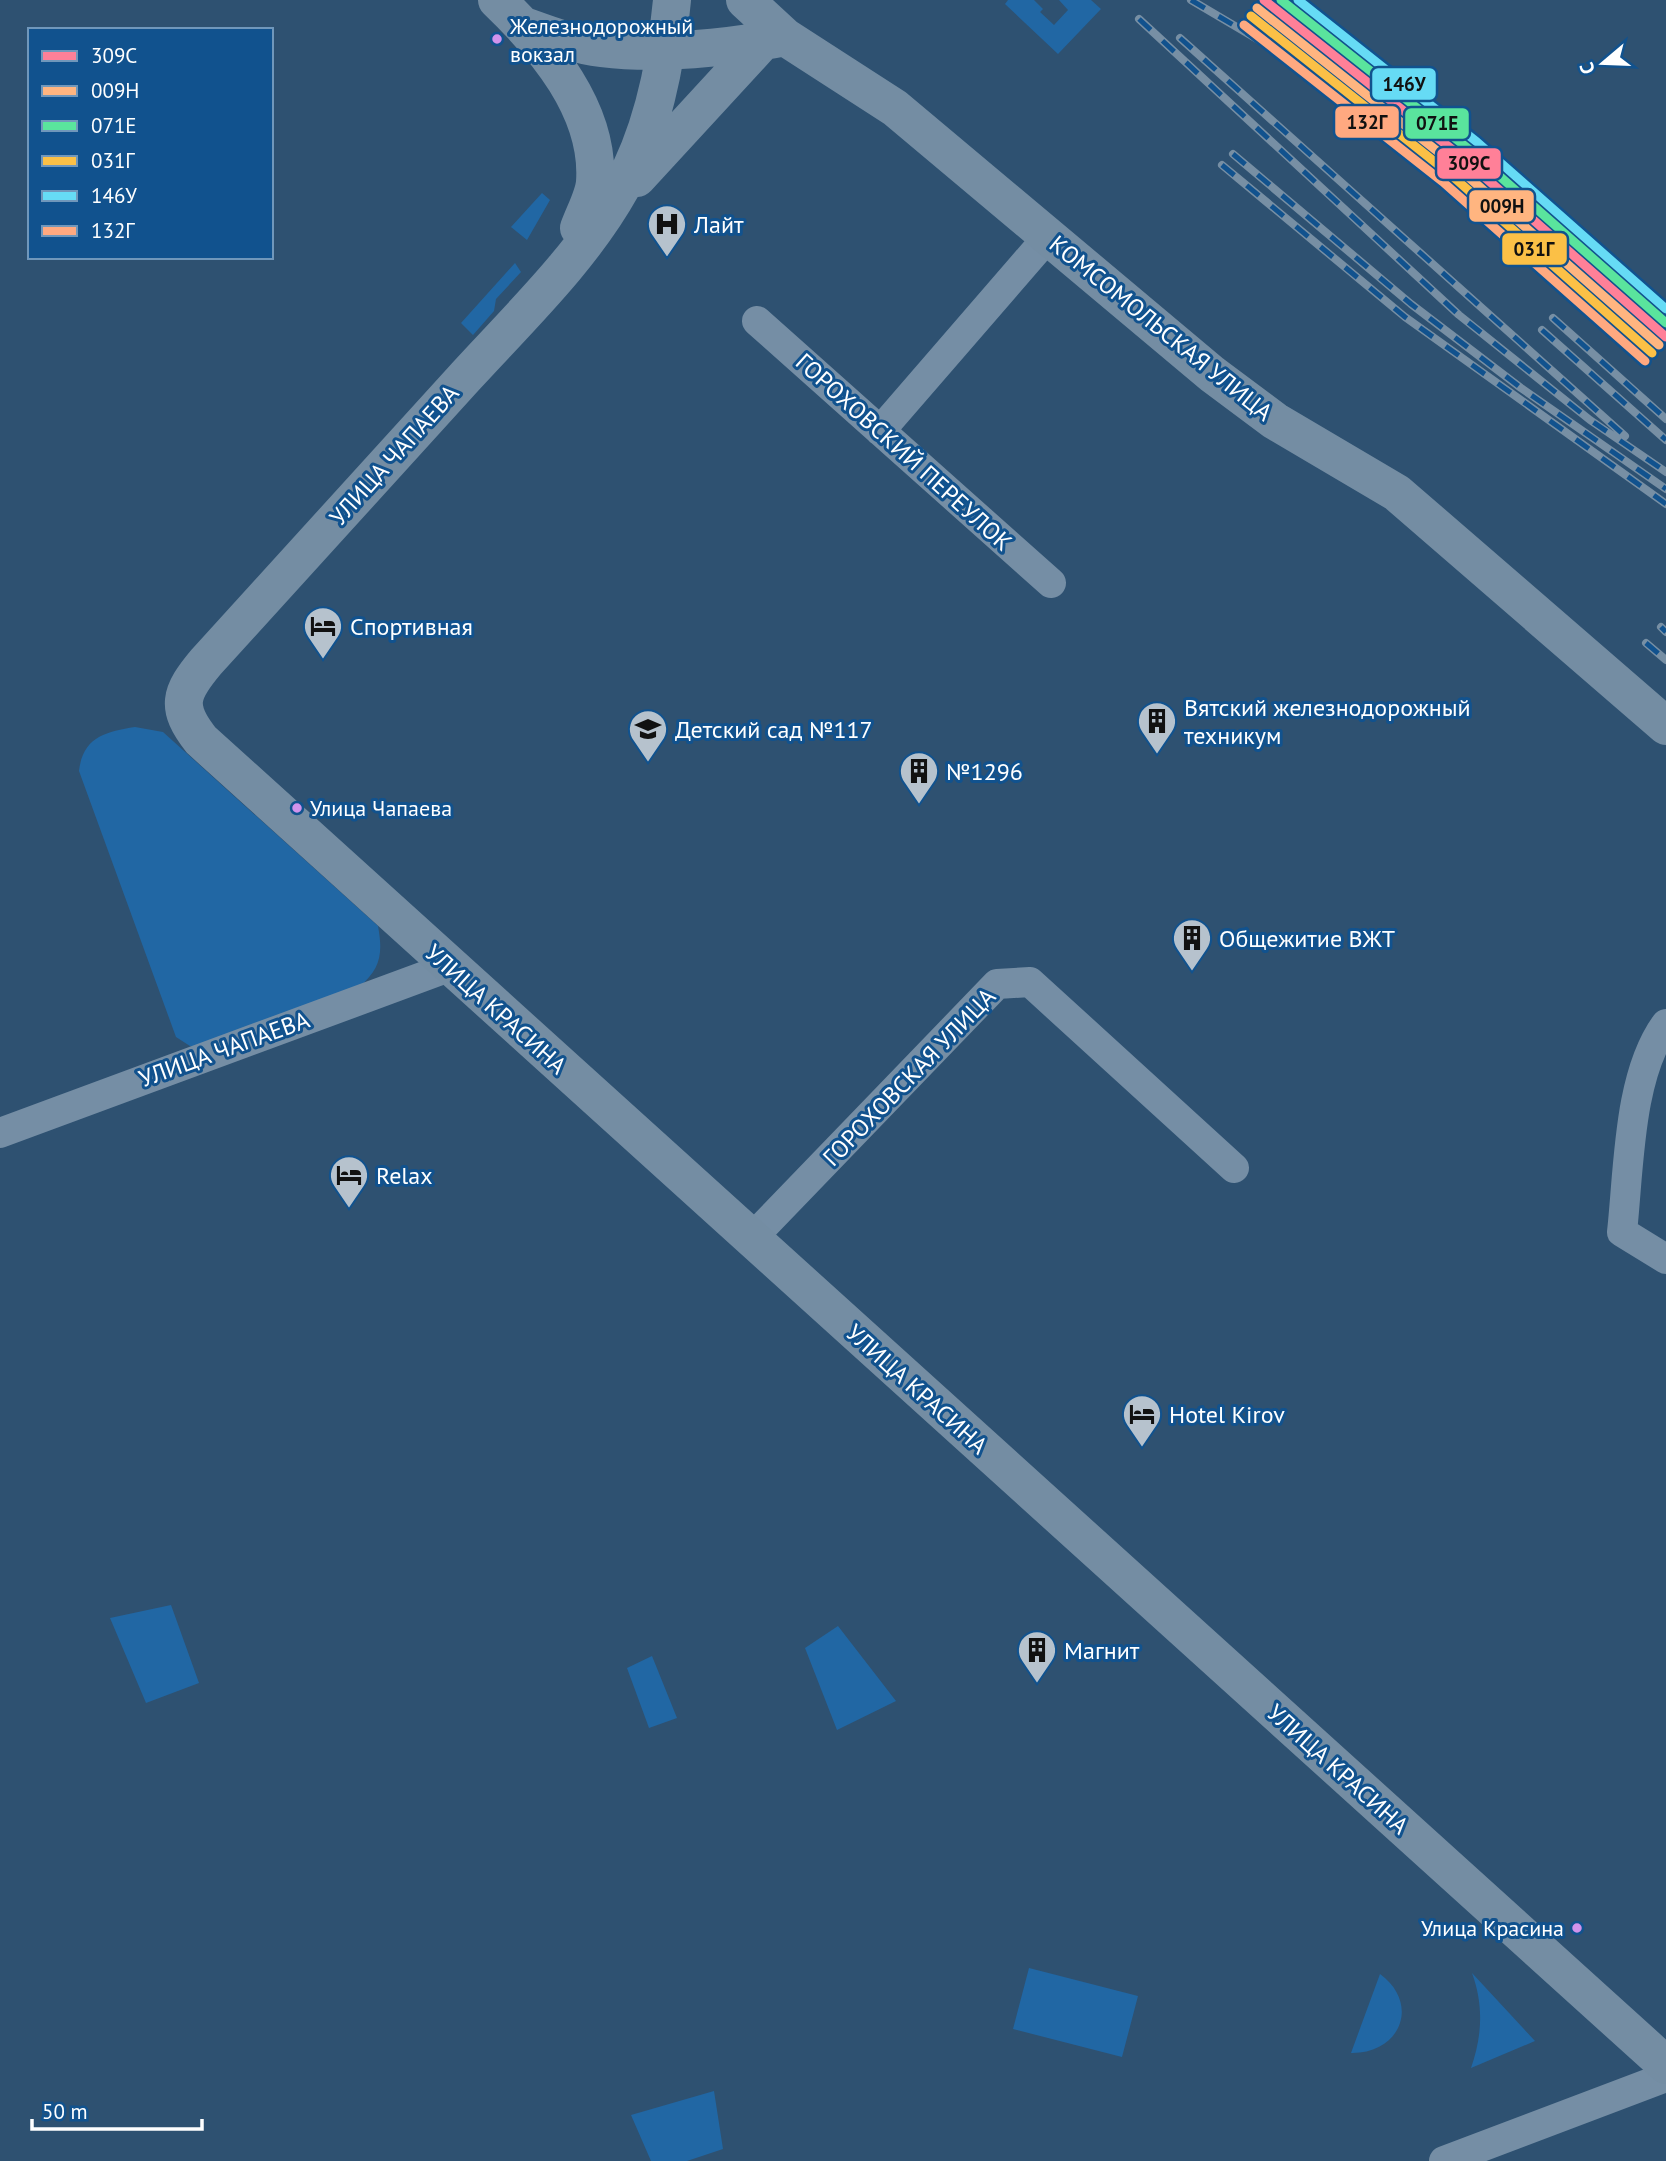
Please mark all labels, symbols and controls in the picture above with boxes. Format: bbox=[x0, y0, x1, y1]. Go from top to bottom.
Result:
place label: Железнодорожный вокзал bbox=[509, 12, 693, 68]
legend bbox=[28, 28, 273, 259]
north arrow bbox=[1568, 28, 1638, 98]
marker: Железнодорожный вокзал bbox=[490, 32, 504, 46]
text: 309С bbox=[91, 42, 137, 69]
text: С bbox=[1574, 59, 1600, 77]
line badge: 146У bbox=[1371, 67, 1437, 101]
text: 146У bbox=[1382, 72, 1427, 96]
text: 009Н bbox=[91, 77, 139, 104]
line badge: 132Г bbox=[1334, 105, 1400, 139]
line badge: 071Е bbox=[1404, 107, 1470, 140]
text: 132Г bbox=[1346, 110, 1388, 134]
text: 071Е bbox=[1416, 111, 1458, 135]
text: 071Е bbox=[91, 112, 137, 139]
text: 031Г bbox=[91, 147, 135, 174]
line badge: 309С bbox=[1436, 147, 1502, 180]
text: 309С bbox=[1448, 151, 1491, 175]
text: 146У bbox=[91, 182, 137, 209]
line badge: 009Н bbox=[1468, 189, 1535, 223]
text: 009Н bbox=[1480, 194, 1524, 218]
hospital icon: Лайт bbox=[646, 203, 688, 258]
place label: Лайт bbox=[693, 209, 744, 240]
text: 132Г bbox=[91, 217, 135, 244]
street label: КОМСОМОЛЬСКАЯ УЛИЦА bbox=[1043, 228, 1279, 428]
line badge: 031Г bbox=[1501, 232, 1568, 266]
text: 031Г bbox=[1513, 237, 1555, 261]
street label: ГОРОХОВСКИЙ ПЕРЕУЛОК bbox=[789, 347, 1019, 557]
street label: УЛИЦА ЧАПАЕВА bbox=[323, 378, 465, 532]
hotel icon: Спортивная bbox=[302, 605, 344, 660]
place label: Спортивная bbox=[350, 611, 473, 642]
place label: Вятский железнодорожный техникум bbox=[1184, 692, 1471, 751]
building icon: Вятский железнодорожный техникум bbox=[1136, 700, 1178, 755]
school or university icon: Детский сад №117 bbox=[627, 708, 669, 763]
place label: Детский сад №117 bbox=[675, 714, 873, 745]
building icon: №1296 bbox=[898, 750, 940, 805]
place label: №1296 bbox=[946, 756, 1023, 787]
place label: Улица Чапаева bbox=[310, 794, 452, 822]
marker: Улица Чапаева bbox=[290, 801, 304, 815]
building icon: Общежитие ВЖТ bbox=[1171, 917, 1213, 972]
place label: Общежитие ВЖТ bbox=[1219, 923, 1395, 954]
street label: УЛИЦА КРАСИНА bbox=[419, 937, 573, 1081]
street label: ГОРОХОВСКАЯ УЛИЦА bbox=[816, 981, 1002, 1173]
street label: УЛИЦА ЧАПАЕВА bbox=[135, 1004, 313, 1094]
hotel icon: Relax bbox=[328, 1154, 370, 1209]
place label: Relax bbox=[376, 1160, 433, 1191]
street label: УЛИЦА КРАСИНА bbox=[840, 1317, 994, 1461]
hotel icon: Hotel Kirov bbox=[1121, 1393, 1163, 1448]
place label: Hotel Kirov bbox=[1169, 1399, 1285, 1430]
building icon: Магнит bbox=[1016, 1629, 1058, 1684]
place label: Магнит bbox=[1064, 1635, 1140, 1666]
street label: УЛИЦА КРАСИНА bbox=[1261, 1697, 1415, 1841]
place label: Улица Красина bbox=[1421, 1914, 1564, 1942]
marker: Улица Красина bbox=[1570, 1921, 1584, 1935]
scale bar bbox=[32, 2088, 201, 2132]
text: 50 m bbox=[42, 2098, 88, 2125]

